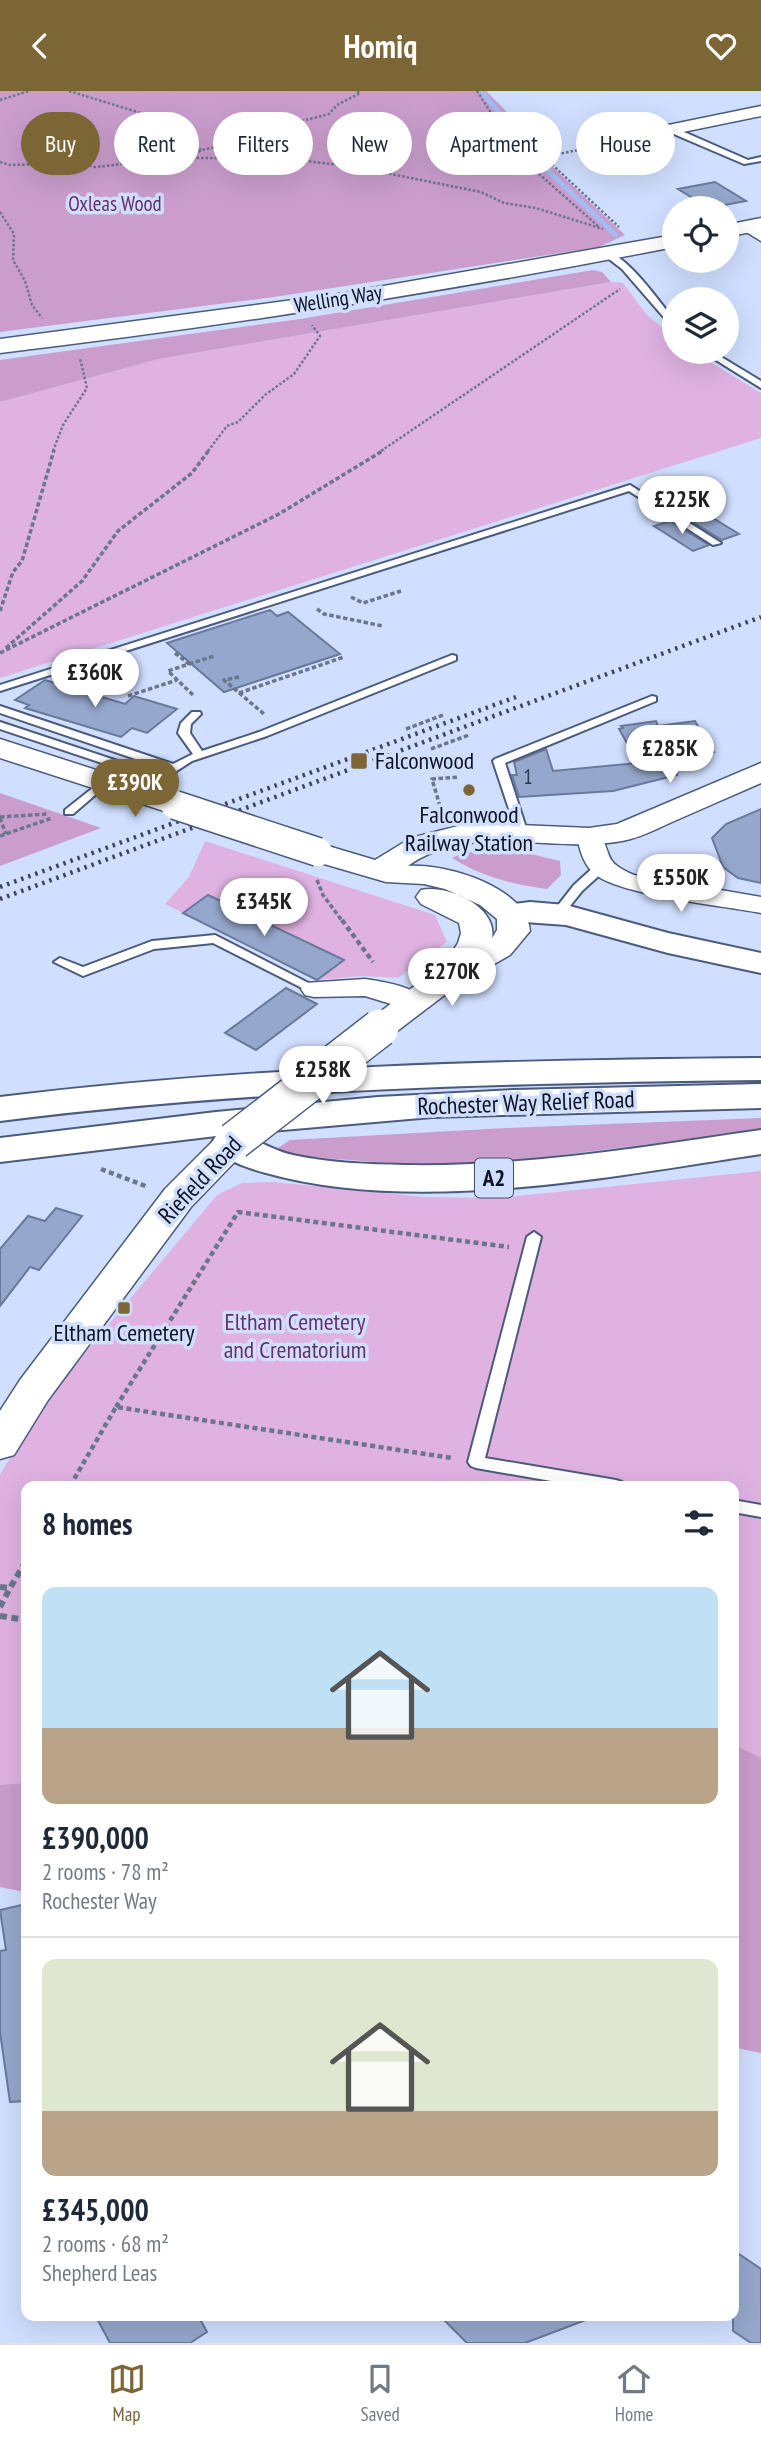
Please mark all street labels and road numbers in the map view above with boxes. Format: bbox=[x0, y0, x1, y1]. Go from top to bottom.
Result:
street label: Welling Way bbox=[292, 278, 384, 319]
street label: Rochester Way Relief Road bbox=[417, 1083, 635, 1122]
street label: Riefield Road bbox=[151, 1129, 248, 1230]
road number: A2 bbox=[475, 1159, 513, 1197]

